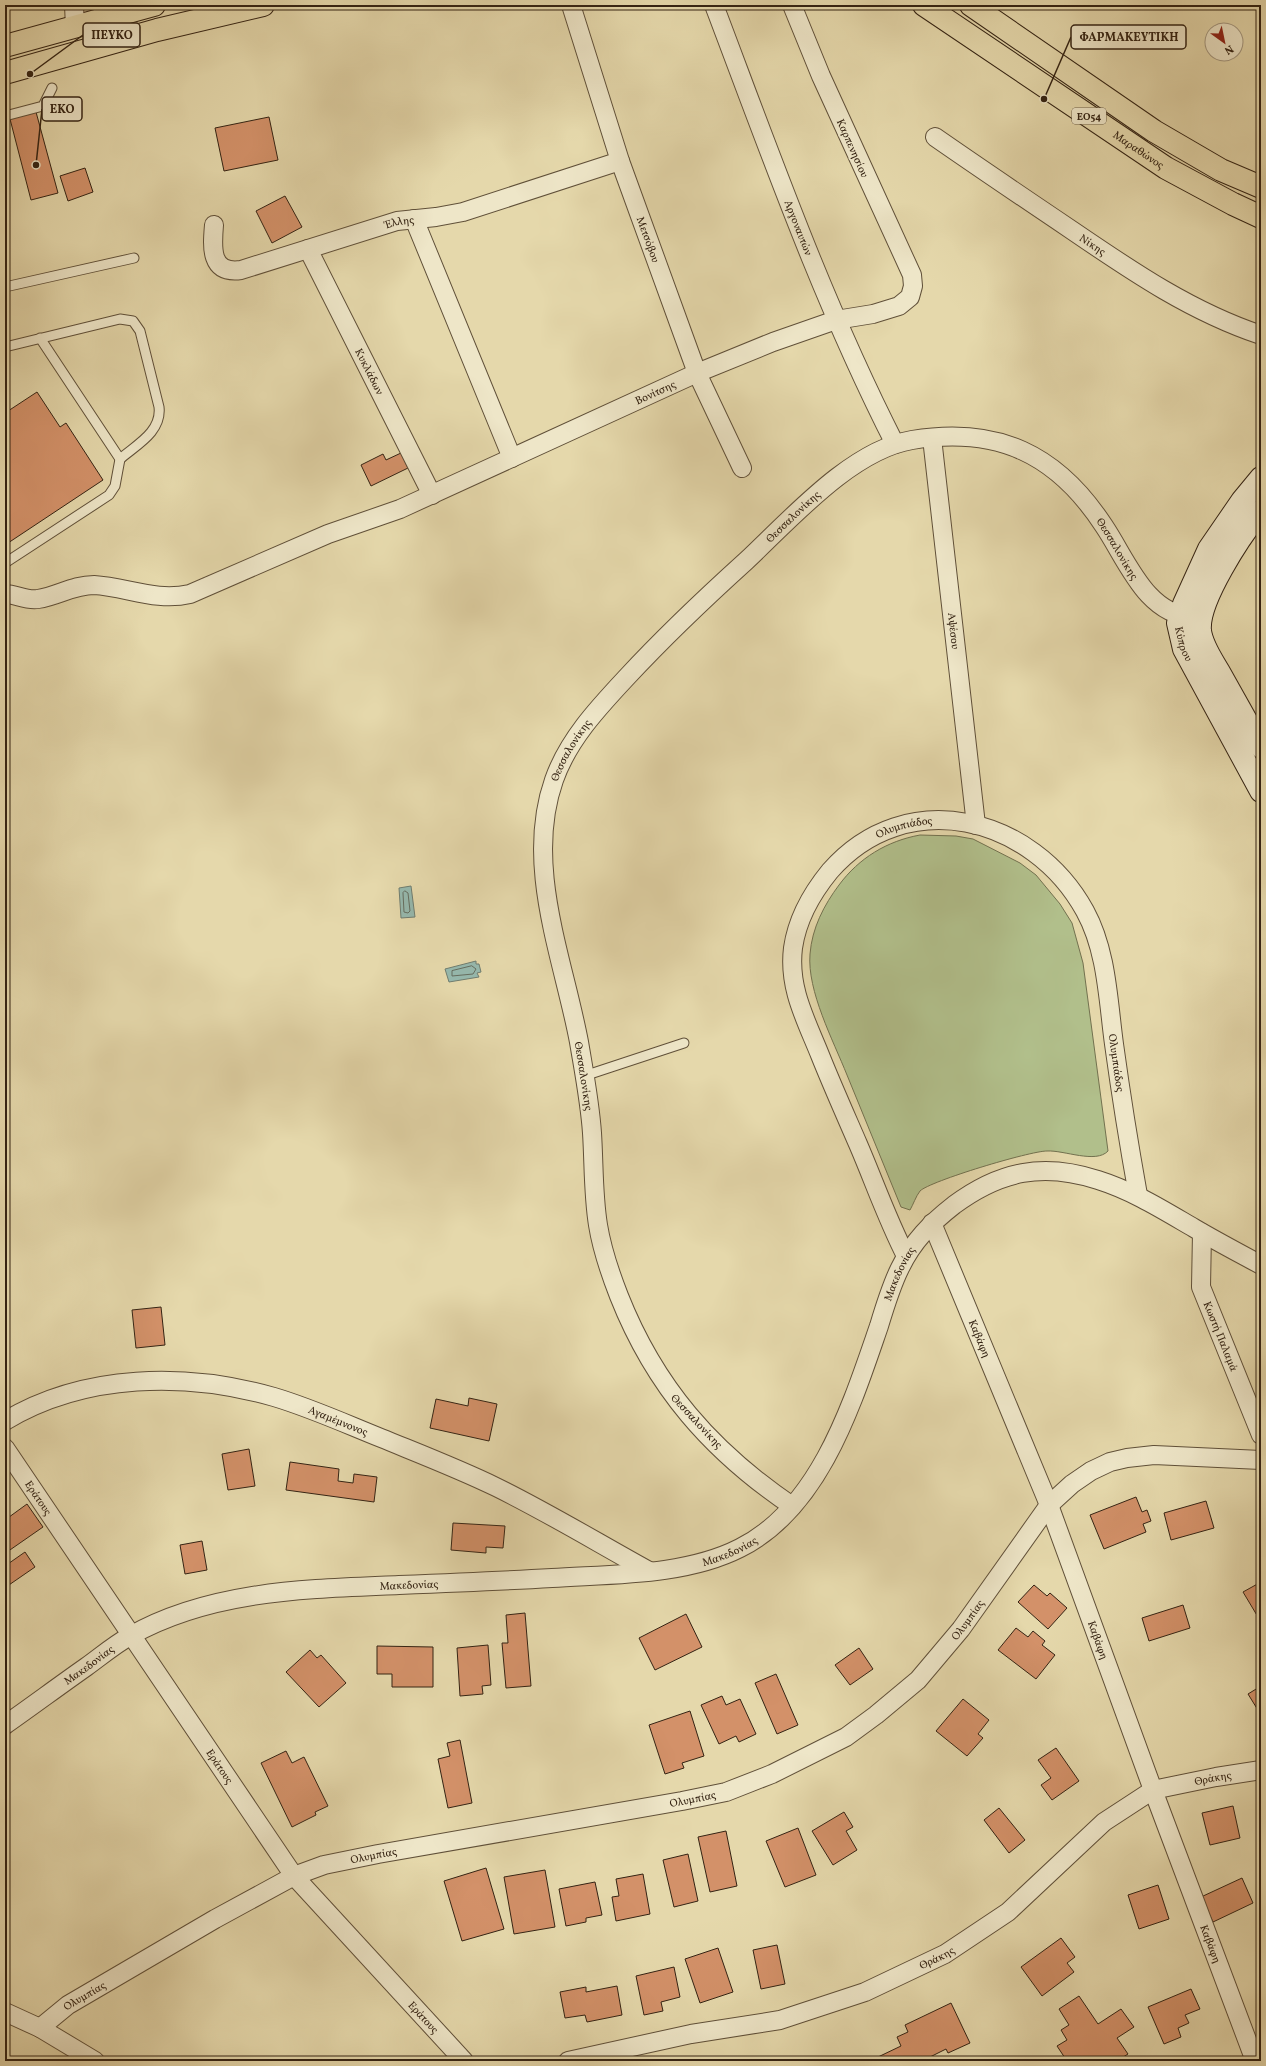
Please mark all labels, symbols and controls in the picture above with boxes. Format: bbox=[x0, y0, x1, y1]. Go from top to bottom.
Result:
north arrow bbox=[1204, 22, 1244, 62]
callout: ΠΕΥΚΟ bbox=[83, 23, 140, 47]
callout: ΦΑΡΜΑΚΕΥΤΙΚΗ bbox=[1071, 25, 1186, 49]
text: ΠΕΥΚΟ bbox=[91, 28, 133, 44]
text: ΦΑΡΜΑΚΕΥΤΙΚΗ bbox=[1079, 30, 1179, 46]
text: N bbox=[1221, 41, 1236, 58]
callout: EKO bbox=[42, 97, 82, 121]
text: EKO bbox=[50, 102, 74, 118]
road number: ΕΟ54 bbox=[1072, 108, 1106, 124]
street label: Καρπενησίου bbox=[832, 117, 871, 180]
street label: Μαραθώνος bbox=[1109, 128, 1167, 174]
street label: Αργοναυτών bbox=[780, 198, 815, 259]
street label: Έλλης bbox=[382, 213, 415, 234]
street label: Μετσόβου bbox=[632, 215, 662, 265]
street label: Νίκης bbox=[1076, 231, 1108, 260]
street label: Κυκλάδων bbox=[350, 346, 387, 398]
street label: Βονίτσης bbox=[633, 378, 679, 409]
street label: Θεσσαλονίκης bbox=[763, 488, 824, 547]
street label: Θεσσαλονίκης bbox=[1092, 515, 1141, 583]
street label: Αψέσου bbox=[943, 612, 962, 650]
street label: Κύπρου bbox=[1170, 625, 1195, 665]
street label: Θεσσαλονίκης bbox=[548, 717, 596, 784]
street label: Ολυμπιάδος bbox=[874, 814, 933, 843]
street label: Ολυμπιάδος bbox=[1104, 1033, 1127, 1093]
street label: Θεσσαλονίκης bbox=[570, 1041, 595, 1112]
street label: Μακεδονίας bbox=[881, 1244, 920, 1303]
street label: Κωστή Παλαμά bbox=[1199, 1299, 1241, 1374]
street label: Καβάφη bbox=[964, 1318, 993, 1360]
street label: Θεσσαλονίκης bbox=[667, 1391, 725, 1453]
street label: Αγαμέμνονος bbox=[306, 1403, 370, 1441]
street label: Εράτους bbox=[20, 1478, 54, 1519]
street label: Μακεδονίας bbox=[701, 1534, 761, 1571]
street label: Μακεδονίας bbox=[379, 1577, 439, 1595]
street label: Ολυμπίας bbox=[949, 1597, 988, 1644]
street label: Καβάφη bbox=[1083, 1619, 1111, 1662]
street label: Μακεδονίας bbox=[61, 1643, 118, 1689]
street label: Εράτους bbox=[202, 1747, 236, 1787]
street label: Θράκης bbox=[1193, 1769, 1233, 1790]
street label: Ολυμπίας bbox=[669, 1788, 717, 1812]
street label: Ολυμπίας bbox=[349, 1845, 398, 1868]
street label: Καβάφη bbox=[1195, 1923, 1224, 1966]
street label: Θράκης bbox=[917, 1944, 958, 1974]
street label: Ολυμπίας bbox=[61, 1978, 109, 2015]
street label: Εράτους bbox=[404, 1999, 441, 2037]

